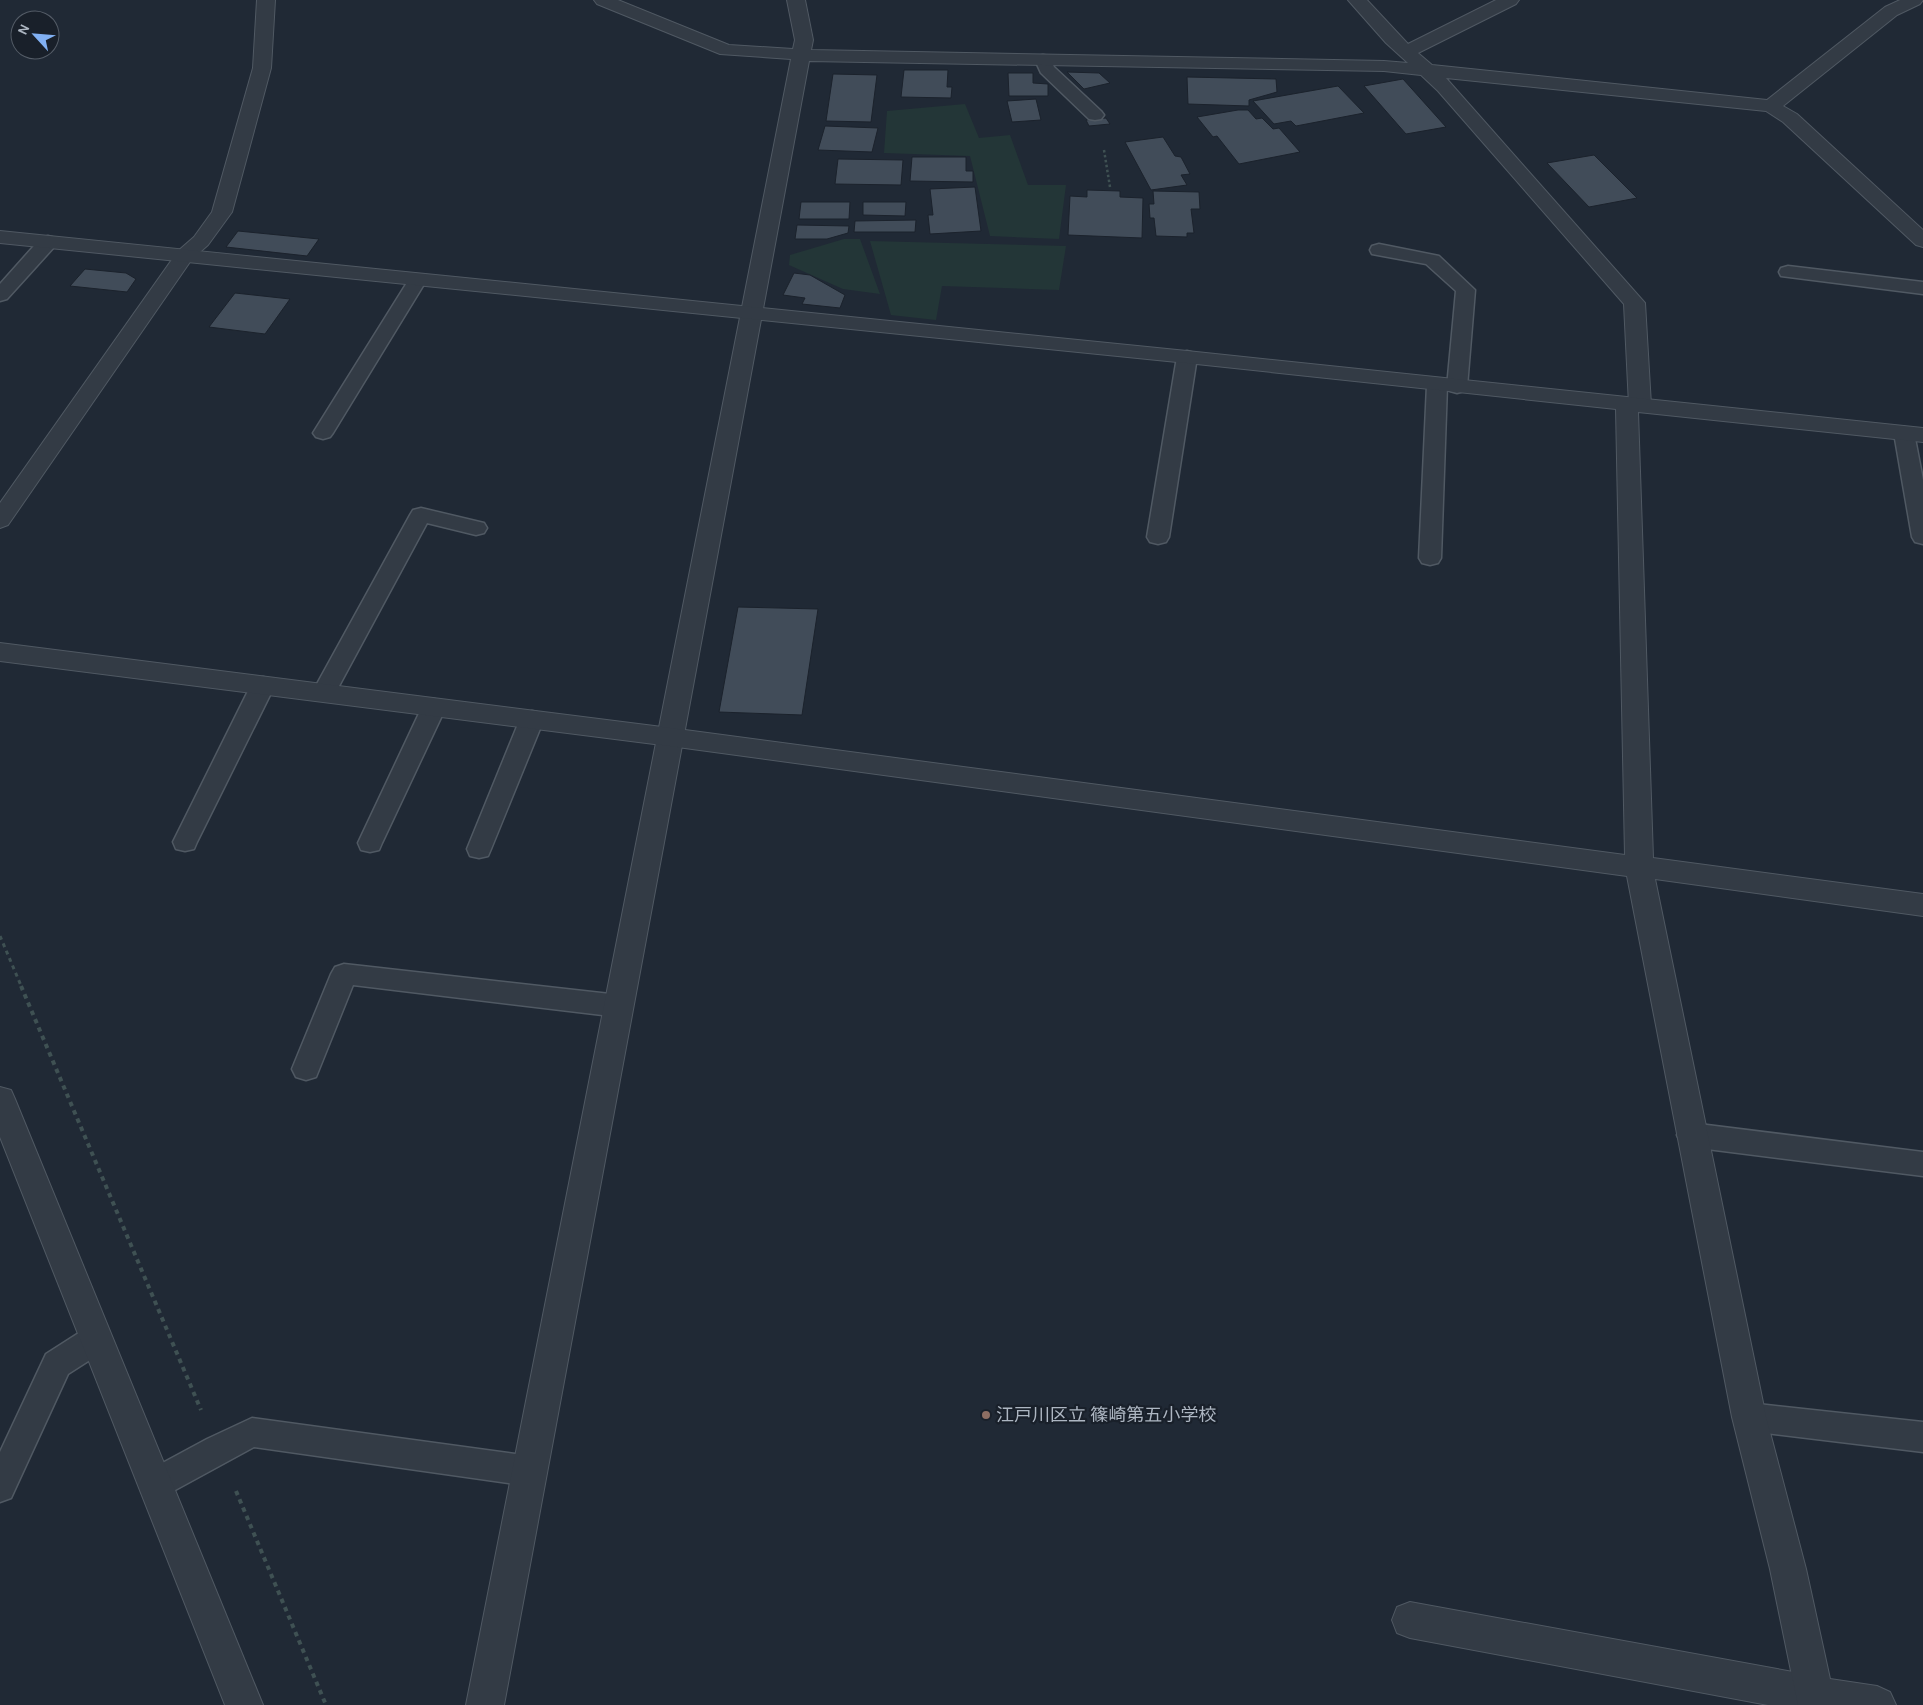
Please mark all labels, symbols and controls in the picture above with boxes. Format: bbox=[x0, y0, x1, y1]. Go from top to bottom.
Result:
north arrow bbox=[10, 10, 60, 60]
text: N bbox=[14, 21, 34, 38]
place label: 江戸川区立 篠崎第五小学校 bbox=[996, 1404, 1216, 1426]
marker: 江戸川区立 篠崎第五小学校 bbox=[980, 1409, 992, 1421]

